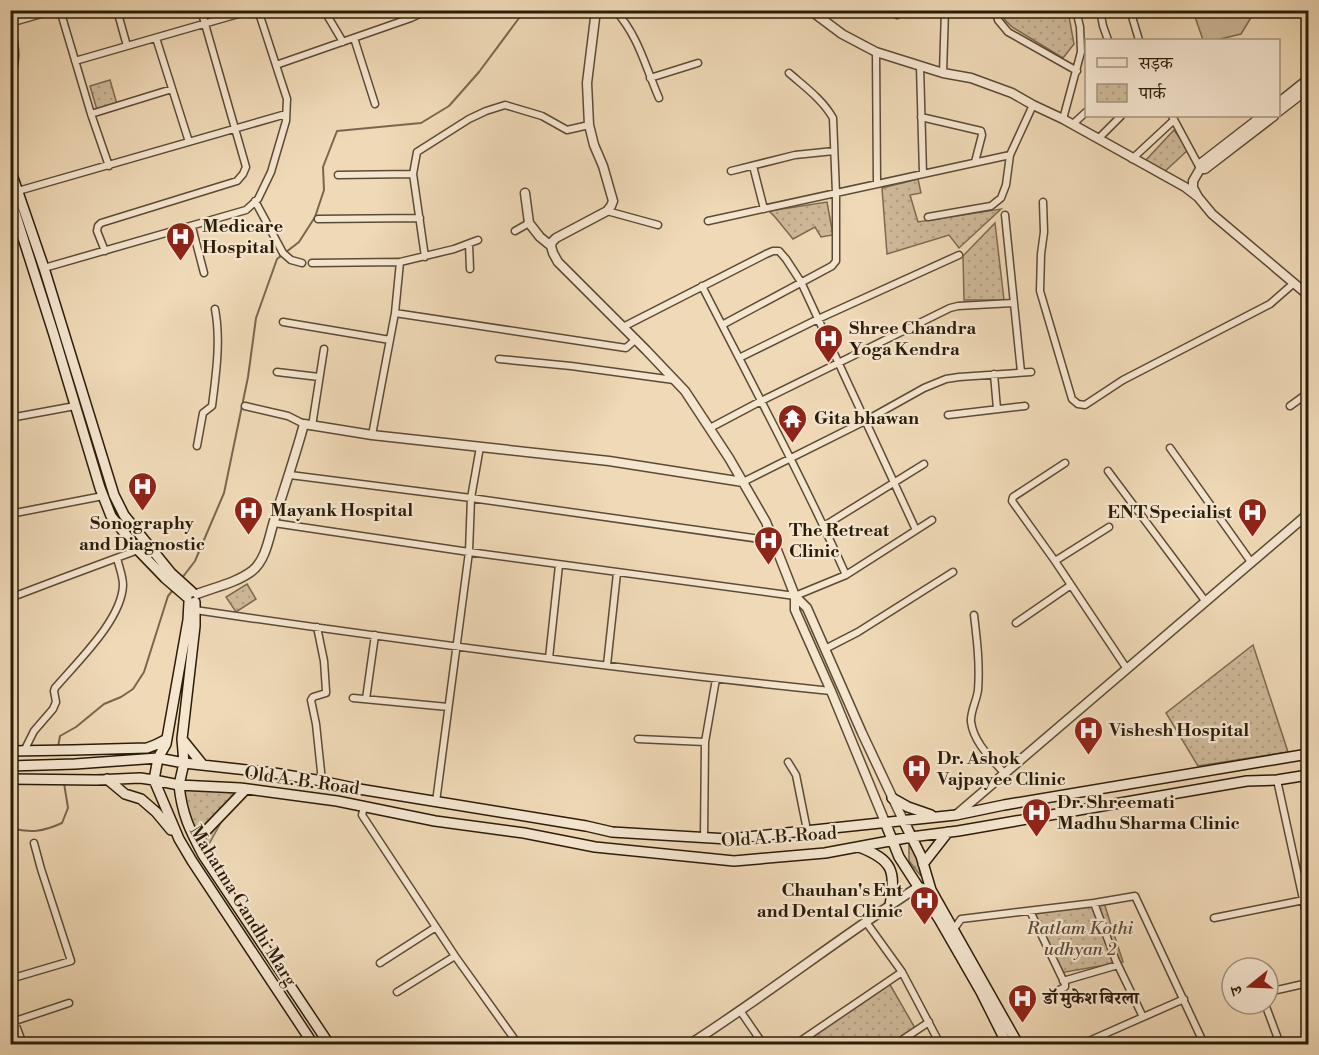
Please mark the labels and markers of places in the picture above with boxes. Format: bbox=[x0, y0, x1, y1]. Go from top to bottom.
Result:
place label: Medicare Hospital bbox=[202, 215, 284, 259]
hospital icon: Medicare Hospital bbox=[165, 220, 197, 262]
place label: Shree Chandra Yoga Kendra bbox=[849, 317, 977, 361]
hospital icon: Shree Chandra Yoga Kendra bbox=[812, 322, 844, 364]
temple icon: Gita bhawan bbox=[777, 402, 809, 444]
place label: Gita bhawan bbox=[814, 407, 919, 430]
hospital icon: Sonography and Diagnostic bbox=[126, 470, 158, 512]
hospital icon: Mayank Hospital bbox=[233, 494, 265, 536]
hospital icon: ENT Specialist bbox=[1237, 496, 1269, 538]
place label: Mayank Hospital bbox=[270, 499, 413, 522]
place label: ENT Specialist bbox=[1107, 501, 1233, 524]
place label: Sonography and Diagnostic bbox=[79, 512, 205, 556]
place label: The Retreat Clinic bbox=[789, 519, 890, 563]
hospital icon: The Retreat Clinic bbox=[752, 524, 784, 566]
hospital icon: Vishesh Hospital bbox=[1072, 714, 1104, 756]
place label: Vishesh Hospital bbox=[1108, 719, 1249, 742]
place label: Dr. Ashok Vajpayee Clinic bbox=[936, 747, 1066, 791]
hospital icon: Dr. Ashok Vajpayee Clinic bbox=[900, 752, 932, 794]
place label: Dr. Shreemati Madhu Sharma Clinic bbox=[1057, 791, 1240, 835]
hospital icon: Dr. Shreemati Madhu Sharma Clinic bbox=[1020, 796, 1052, 838]
place label: Chauhan's Ent and Dental Clinic bbox=[757, 879, 904, 923]
hospital icon: Chauhan's Ent and Dental Clinic bbox=[908, 884, 940, 926]
hospital icon: डॉ मुकेश बिरला bbox=[1006, 982, 1038, 1024]
place label: डॉ मुकेश बिरला bbox=[1041, 987, 1140, 1010]

